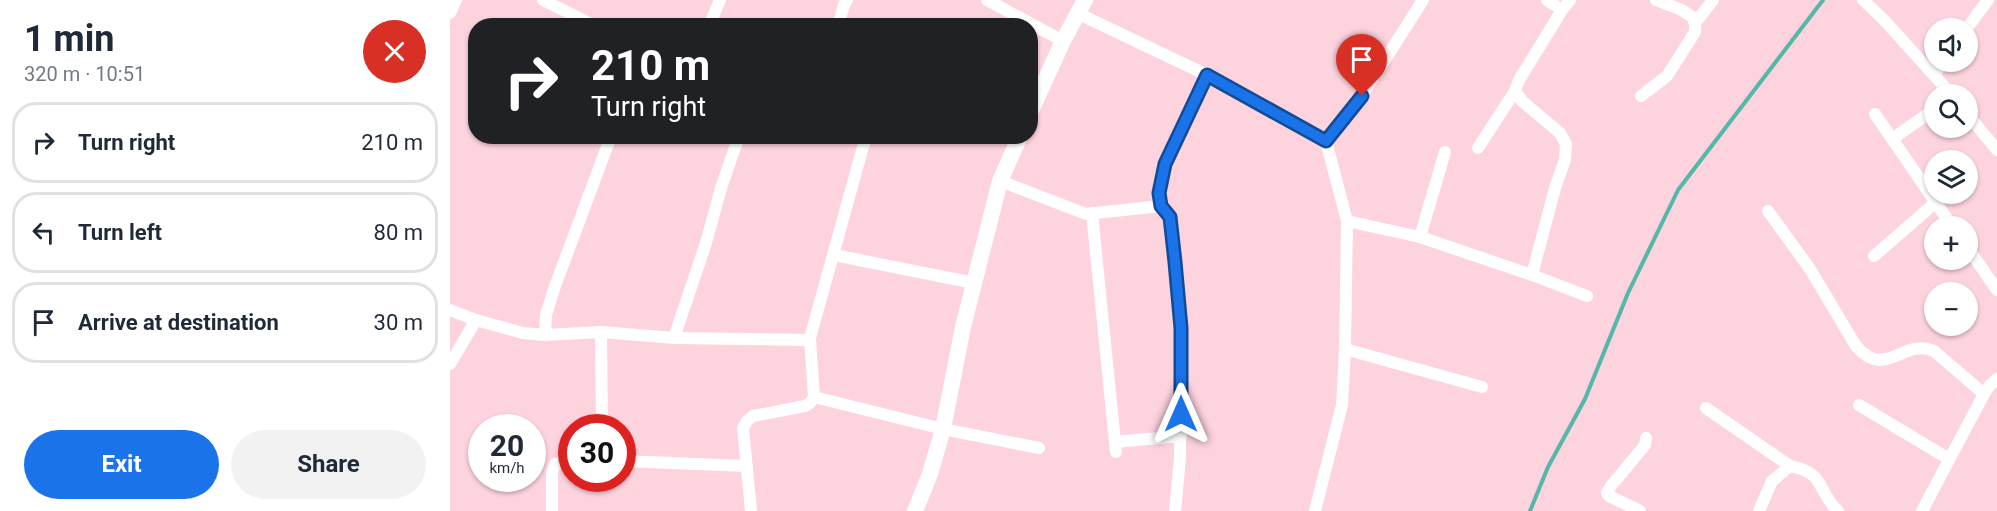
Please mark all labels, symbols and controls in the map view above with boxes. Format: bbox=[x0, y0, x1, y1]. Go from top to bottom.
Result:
text: 1 min bbox=[24, 18, 115, 60]
map controls bbox=[1924, 18, 1978, 336]
button: sound bbox=[1924, 18, 1978, 72]
button: close bbox=[363, 20, 426, 83]
pin bbox=[1336, 34, 1387, 96]
text: 210 m bbox=[591, 41, 710, 90]
icon: right bbox=[492, 42, 570, 120]
icon: arrive bbox=[1345, 43, 1378, 76]
text: 320 m · 10:51 bbox=[24, 62, 145, 86]
button: search bbox=[1924, 84, 1978, 138]
text: Turn right bbox=[591, 91, 706, 123]
icon: right bbox=[27, 126, 60, 159]
text: Turn right bbox=[78, 130, 175, 155]
text: 210 m bbox=[361, 130, 423, 155]
button: layers bbox=[1924, 150, 1978, 204]
icon: left bbox=[27, 216, 60, 249]
button: + bbox=[1924, 216, 1978, 270]
text: Turn left bbox=[78, 220, 162, 245]
text: 80 m bbox=[374, 220, 423, 245]
button: − bbox=[1924, 282, 1978, 336]
icon: arrive bbox=[27, 306, 60, 339]
text: Arrive at destination bbox=[78, 310, 279, 335]
text: 30 m bbox=[374, 310, 423, 335]
position arrow bbox=[1149, 382, 1213, 446]
speed limit sign: 30 bbox=[558, 414, 636, 492]
text: 20 bbox=[490, 428, 524, 463]
button: Exit bbox=[24, 430, 219, 499]
button: Share bbox=[231, 430, 426, 499]
text: km/h bbox=[489, 459, 525, 477]

